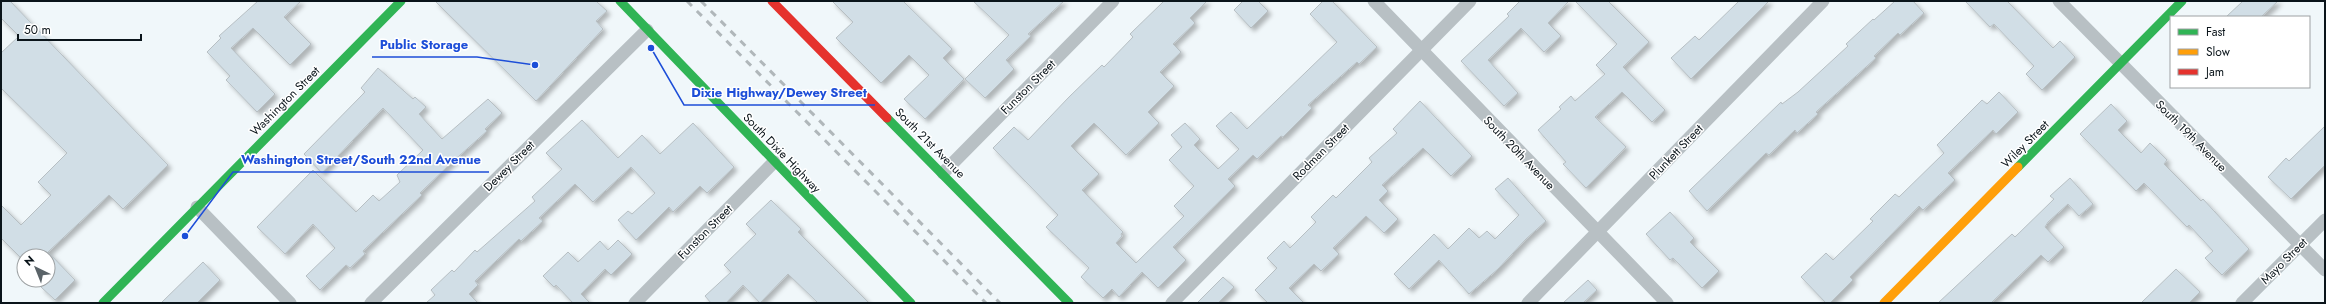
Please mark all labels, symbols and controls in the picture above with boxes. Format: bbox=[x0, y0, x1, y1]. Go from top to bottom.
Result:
scale bar bbox=[18, 16, 141, 42]
legend bbox=[2170, 16, 2310, 88]
text: 50 m bbox=[24, 21, 51, 39]
text: Fast bbox=[2206, 23, 2225, 41]
callout: Public Storage bbox=[372, 32, 477, 57]
text: Public Storage bbox=[380, 35, 469, 54]
text: Slow bbox=[2206, 43, 2231, 61]
street label: Funston Street bbox=[996, 55, 1060, 119]
street label: Washington Street bbox=[246, 62, 324, 140]
text: Jam bbox=[2204, 63, 2224, 81]
callout: Dixie Highway/Dewey Street bbox=[684, 80, 875, 105]
text: Dixie Highway/Dewey Street bbox=[691, 83, 868, 102]
street label: South 19th Avenue bbox=[2151, 96, 2231, 176]
street label: South 21st Avenue bbox=[891, 104, 969, 182]
street label: South Dixie Highway bbox=[739, 109, 826, 198]
street label: South 20th Avenue bbox=[1479, 112, 1559, 194]
street label: Wiley Street bbox=[1997, 116, 2053, 172]
street label: Rodman Street bbox=[1289, 119, 1354, 184]
street label: Plunkett Street bbox=[1645, 120, 1707, 184]
street label: Dewey Street bbox=[479, 136, 539, 196]
callout: Washington Street/South 22nd Avenue bbox=[233, 147, 489, 172]
text: Washington Street/South 22nd Avenue bbox=[241, 150, 482, 169]
street label: Funston Street bbox=[673, 200, 737, 264]
street label: Mayo Street bbox=[2257, 234, 2311, 288]
north arrow bbox=[16, 248, 56, 288]
text: N bbox=[21, 252, 38, 270]

